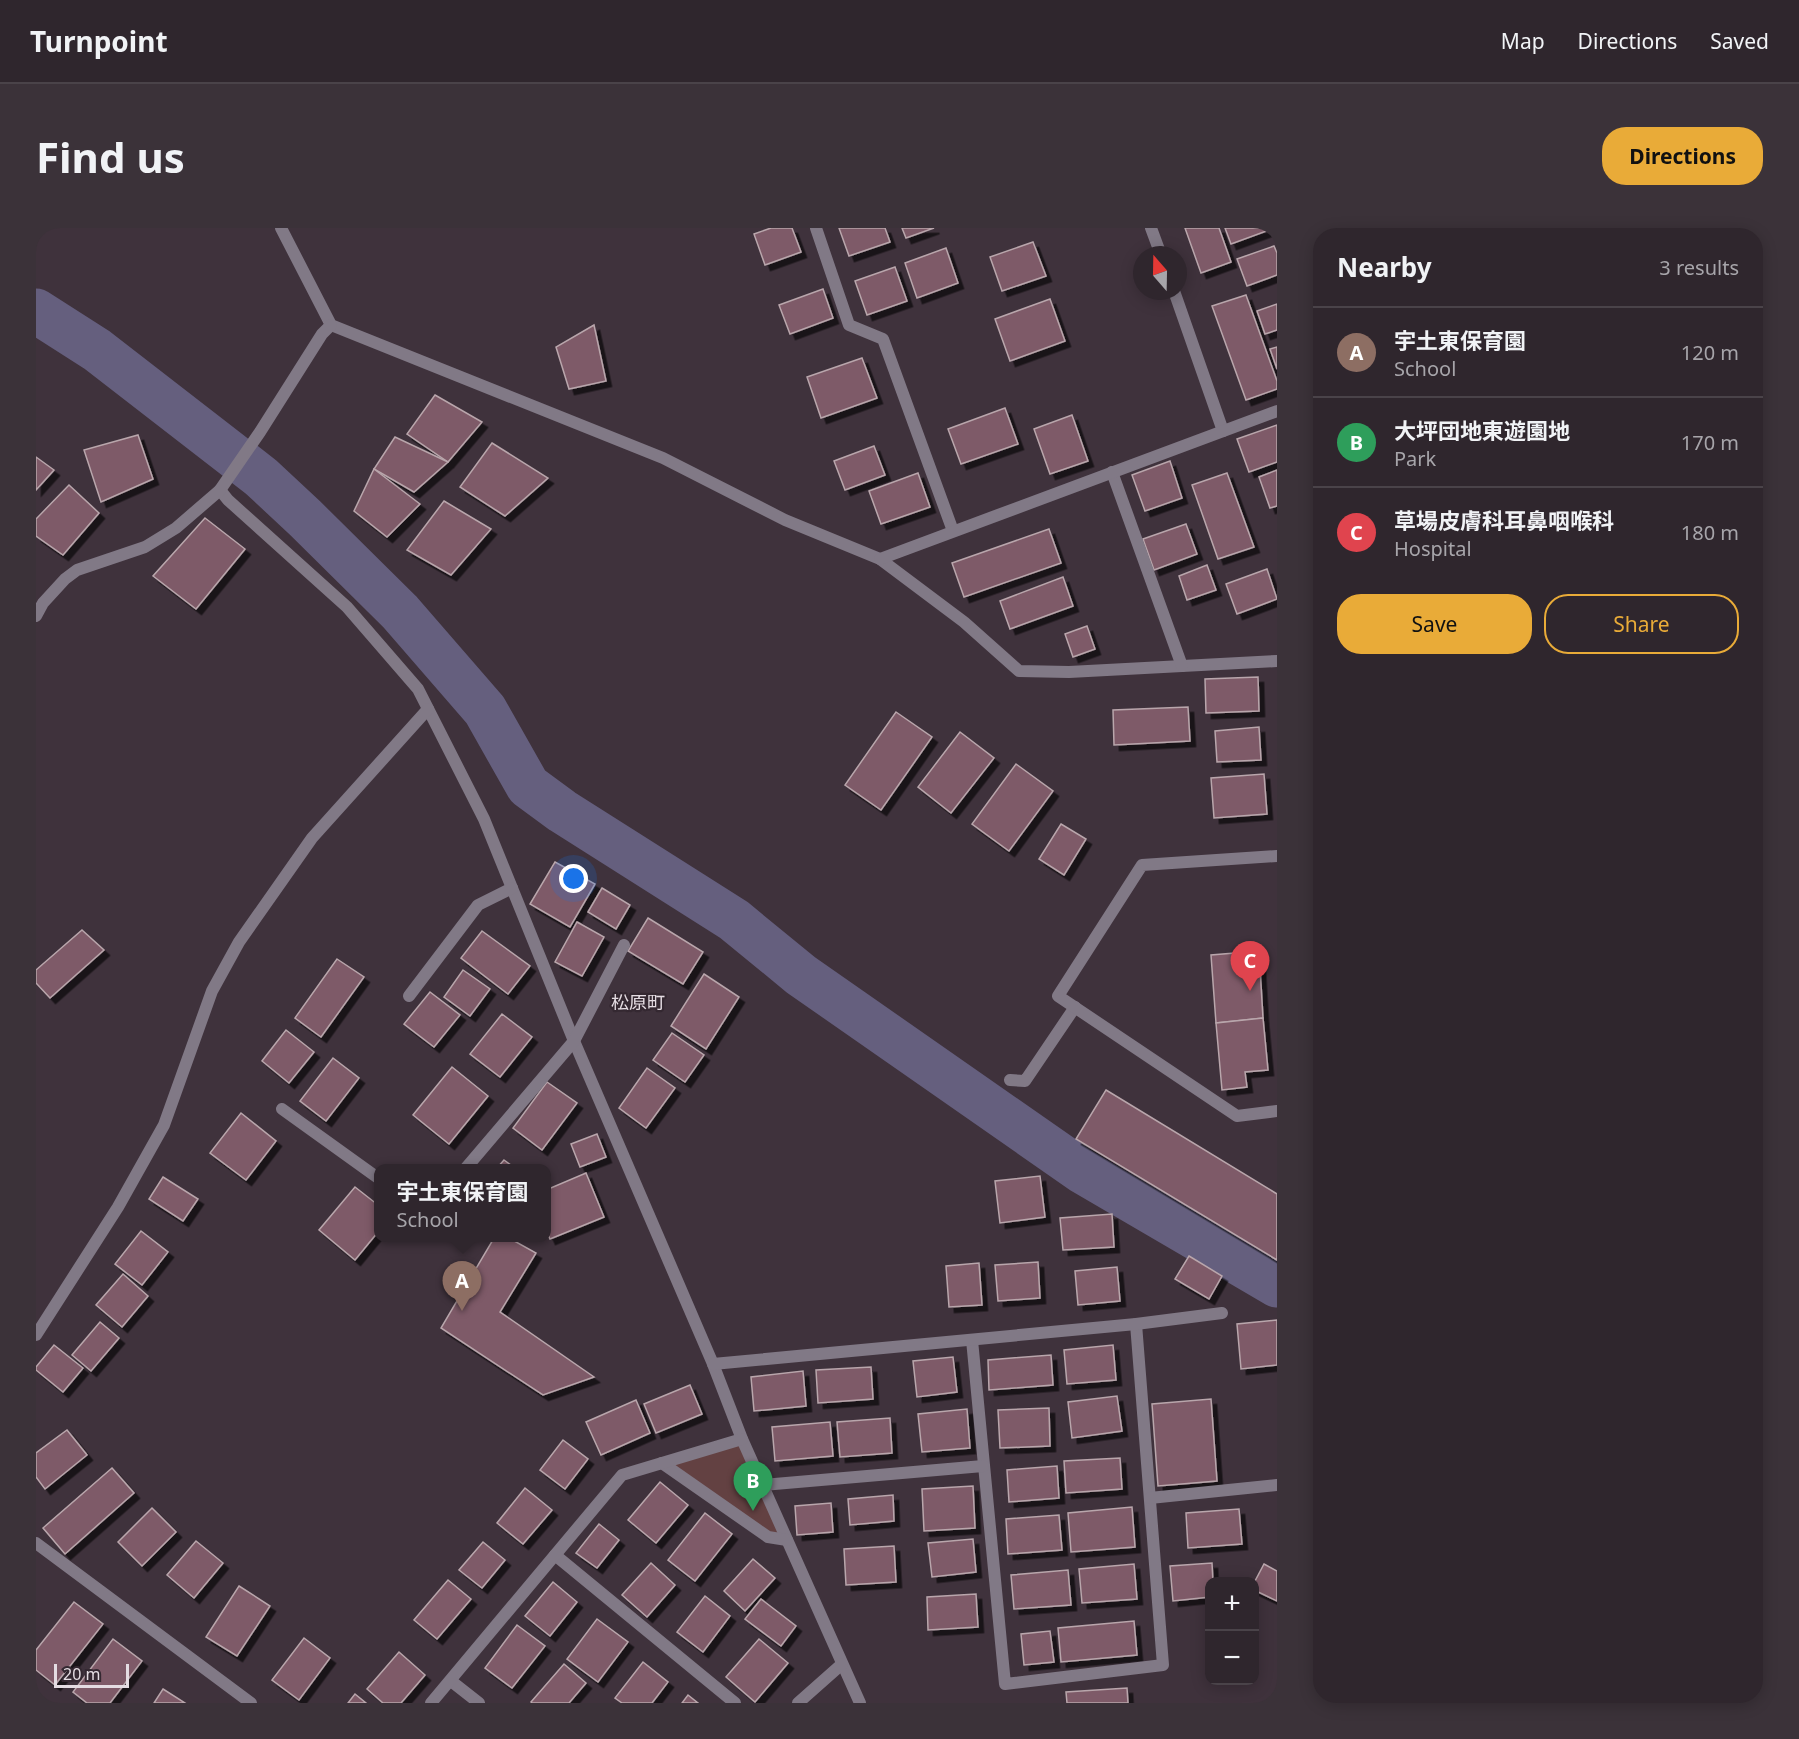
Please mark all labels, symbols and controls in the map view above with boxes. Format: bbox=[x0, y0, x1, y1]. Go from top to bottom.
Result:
text: Turnpoint bbox=[30, 22, 168, 60]
text: Map bbox=[1501, 27, 1545, 55]
text: Directions bbox=[1578, 27, 1677, 55]
text: Saved bbox=[1710, 27, 1769, 55]
button: Directions bbox=[1602, 127, 1763, 185]
text: Find us bbox=[36, 128, 185, 185]
north arrow bbox=[1133, 246, 1187, 300]
text: Nearby bbox=[1337, 249, 1432, 285]
text: 3 results bbox=[1659, 254, 1739, 281]
text: 宇土東保育園 bbox=[1394, 325, 1526, 355]
text: A bbox=[1350, 339, 1363, 366]
text: 120 m bbox=[1681, 339, 1739, 366]
text: School bbox=[1394, 355, 1456, 382]
text: 大坪団地東遊園地 bbox=[1394, 415, 1570, 445]
text: B bbox=[1350, 429, 1363, 456]
text: 170 m bbox=[1681, 429, 1739, 456]
text: Park bbox=[1394, 445, 1436, 472]
text: 草場皮膚科耳鼻咽喉科 bbox=[1394, 505, 1614, 535]
text: C bbox=[1350, 519, 1363, 546]
text: 180 m bbox=[1681, 519, 1739, 546]
text: Hospital bbox=[1394, 535, 1472, 562]
button: Save bbox=[1337, 594, 1532, 654]
button: Share bbox=[1544, 594, 1739, 654]
your location bbox=[559, 864, 588, 893]
pin: C bbox=[1230, 942, 1270, 991]
district label: 松原町 bbox=[611, 990, 665, 1014]
popup bbox=[374, 1164, 551, 1242]
text: 宇土東保育園 bbox=[396, 1176, 529, 1206]
text: School bbox=[396, 1206, 459, 1233]
pin: A bbox=[442, 1262, 482, 1311]
pin: B bbox=[734, 1462, 772, 1511]
map controls bbox=[1205, 1577, 1259, 1685]
button: + bbox=[1205, 1577, 1259, 1631]
button: − bbox=[1205, 1631, 1259, 1685]
scale bar bbox=[54, 1661, 129, 1688]
text: 20 m bbox=[63, 1663, 100, 1685]

